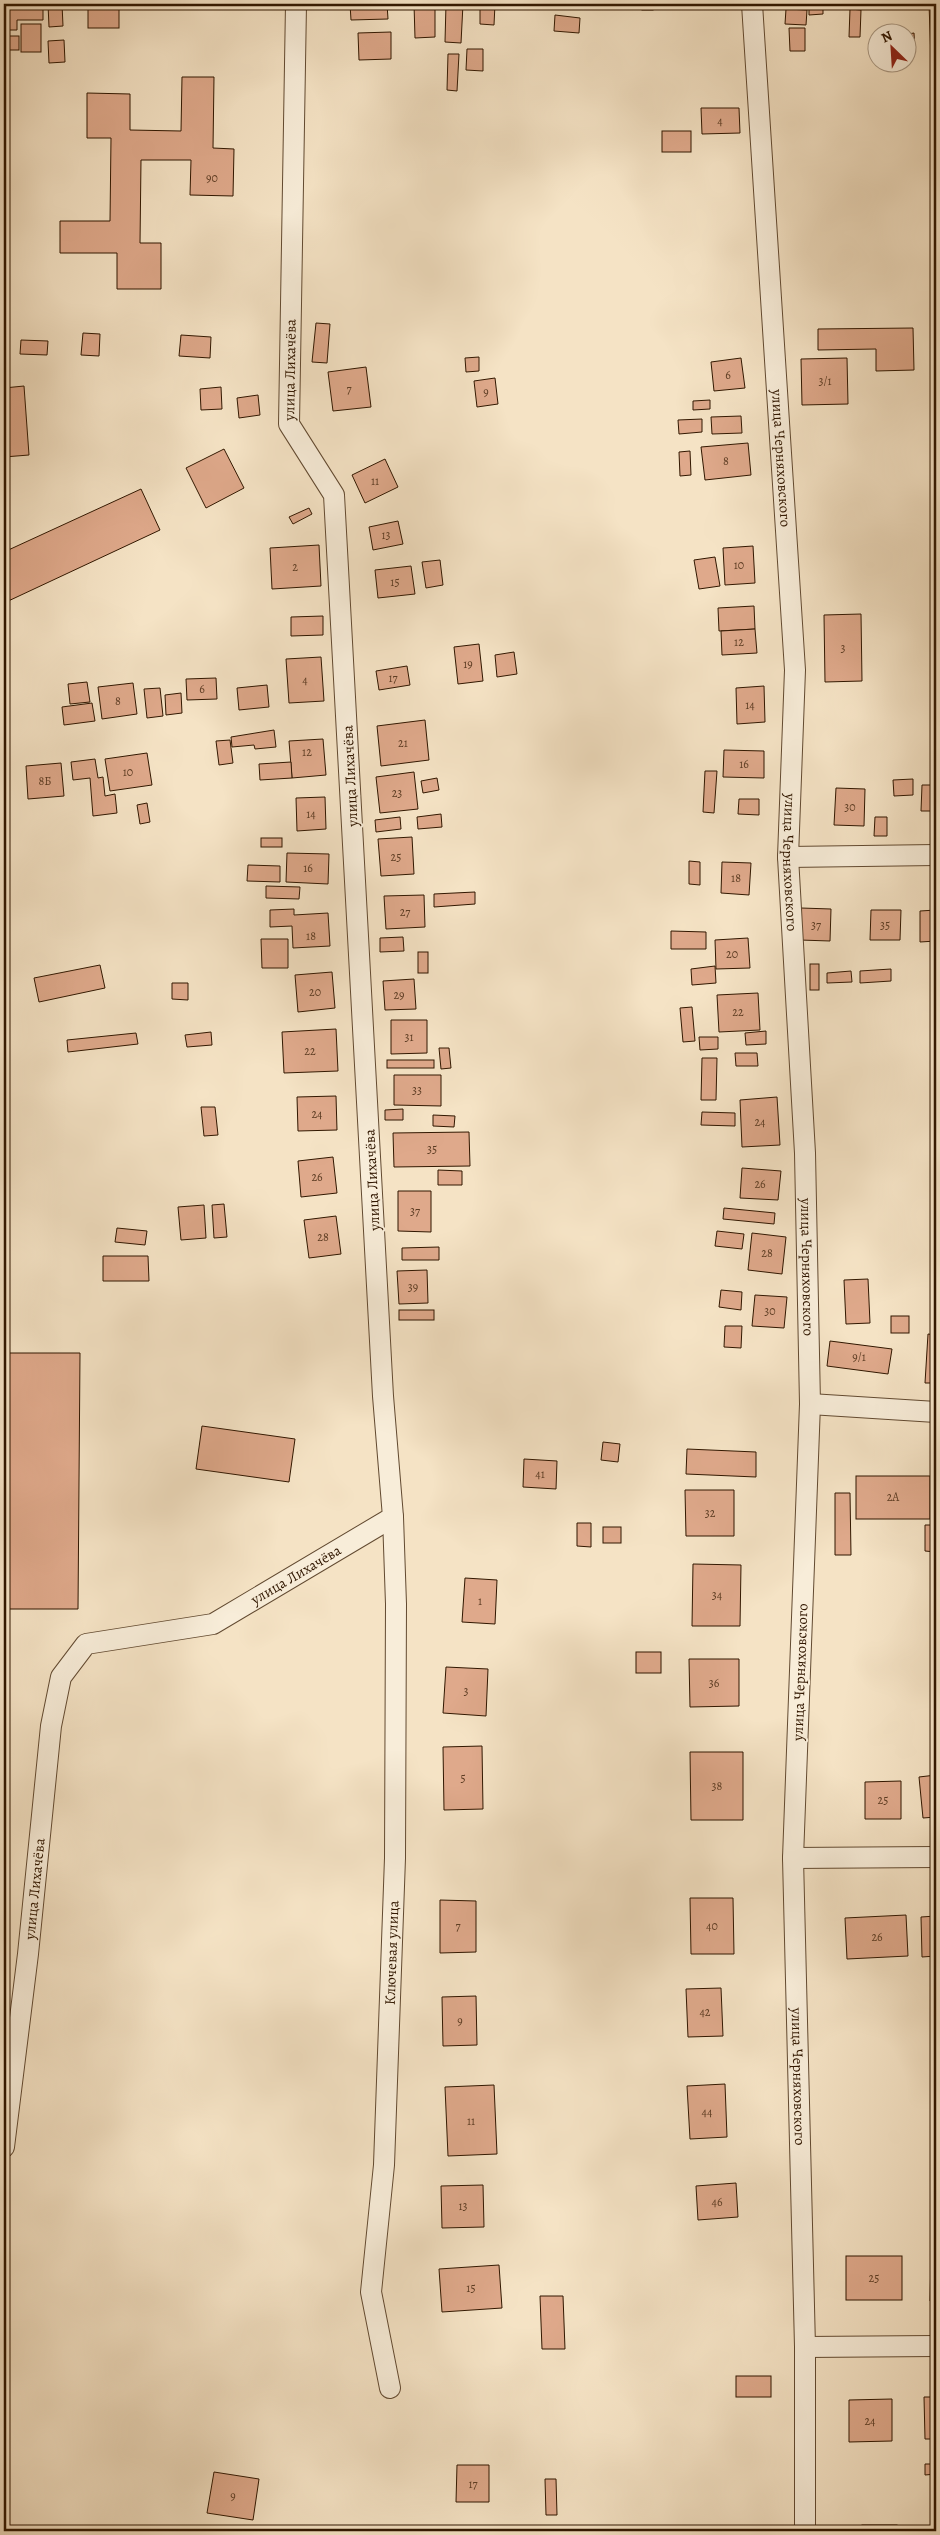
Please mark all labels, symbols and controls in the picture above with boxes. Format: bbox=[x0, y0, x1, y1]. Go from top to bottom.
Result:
north arrow bbox=[868, 22, 918, 72]
text: N bbox=[878, 26, 895, 47]
house number: 4 bbox=[717, 113, 723, 129]
house number: 90 bbox=[206, 170, 218, 186]
street label: улица Лихачёва bbox=[279, 319, 301, 422]
house number: 6 bbox=[725, 367, 731, 383]
house number: 3/1 bbox=[818, 373, 832, 389]
house number: 7 bbox=[346, 381, 352, 397]
house number: 9 bbox=[483, 384, 489, 400]
street label: улица Черняховского bbox=[767, 388, 796, 528]
house number: 8 bbox=[723, 453, 729, 469]
house number: 11 bbox=[371, 473, 379, 489]
house number: 13 bbox=[381, 527, 391, 543]
house number: 10 bbox=[734, 557, 744, 573]
house number: 2 bbox=[292, 559, 298, 575]
house number: 15 bbox=[390, 574, 400, 590]
house number: 12 bbox=[734, 634, 744, 650]
house number: 3 bbox=[841, 640, 846, 656]
house number: 19 bbox=[463, 656, 473, 672]
house number: 17 bbox=[388, 670, 399, 686]
house number: 4 bbox=[302, 672, 308, 688]
house number: 6 bbox=[199, 681, 205, 697]
house number: 8 bbox=[115, 693, 121, 709]
house number: 14 bbox=[745, 697, 755, 713]
street label: улица Лихачёва bbox=[337, 725, 363, 828]
house number: 21 bbox=[398, 735, 408, 751]
house number: 12 bbox=[302, 744, 312, 760]
house number: 16 bbox=[739, 756, 749, 772]
house number: 10 bbox=[123, 764, 133, 780]
house number: 8Б bbox=[39, 773, 51, 789]
house number: 23 bbox=[392, 785, 402, 801]
street label: улица Черняховского bbox=[778, 792, 802, 932]
house number: 30 bbox=[844, 799, 856, 815]
house number: 14 bbox=[306, 806, 316, 822]
house number: 25 bbox=[391, 849, 401, 865]
house number: 16 bbox=[303, 860, 313, 876]
house number: 18 bbox=[731, 870, 741, 886]
house number: 27 bbox=[400, 904, 411, 920]
house number: 37 bbox=[811, 917, 822, 933]
house number: 35 bbox=[880, 917, 890, 933]
house number: 18 bbox=[306, 928, 316, 944]
house number: 20 bbox=[726, 946, 738, 962]
house number: 20 bbox=[309, 984, 321, 1000]
house number: 29 bbox=[393, 987, 405, 1003]
house number: 22 bbox=[732, 1004, 744, 1020]
house number: 31 bbox=[404, 1029, 414, 1045]
house number: 22 bbox=[304, 1043, 316, 1059]
house number: 33 bbox=[412, 1082, 422, 1098]
house number: 24 bbox=[311, 1106, 323, 1122]
house number: 24 bbox=[754, 1114, 766, 1130]
street label: улица Лихачёва bbox=[359, 1129, 385, 1232]
house number: 35 bbox=[427, 1141, 437, 1157]
house number: 26 bbox=[311, 1169, 323, 1185]
house number: 26 bbox=[754, 1176, 766, 1192]
street label: улица Черняховского bbox=[796, 1197, 819, 1336]
house number: 37 bbox=[410, 1203, 421, 1219]
house number: 28 bbox=[317, 1229, 329, 1245]
house number: 28 bbox=[761, 1245, 773, 1261]
house number: 39 bbox=[408, 1279, 418, 1295]
house number: 30 bbox=[764, 1303, 776, 1319]
house number: 9/1 bbox=[852, 1349, 866, 1365]
house number: 41 bbox=[535, 1466, 545, 1482]
house number: 2А bbox=[887, 1489, 900, 1505]
house number: 32 bbox=[705, 1505, 716, 1521]
street label: улица Лихачёва bbox=[246, 1540, 345, 1610]
house number: 34 bbox=[712, 1587, 723, 1603]
house number: 1 bbox=[478, 1593, 482, 1609]
street label: улица Черняховского bbox=[788, 1603, 812, 1742]
house number: 36 bbox=[709, 1675, 720, 1691]
house number: 3 bbox=[464, 1683, 469, 1699]
house number: 5 bbox=[460, 1770, 466, 1786]
house number: 38 bbox=[712, 1778, 723, 1794]
house number: 25 bbox=[878, 1792, 888, 1808]
street label: улица Лихачёва bbox=[19, 1837, 50, 1941]
street label: Ключевая улица bbox=[380, 1900, 403, 2005]
house number: 7 bbox=[455, 1918, 461, 1934]
house number: 40 bbox=[706, 1918, 718, 1934]
house number: 26 bbox=[871, 1929, 883, 1945]
house number: 42 bbox=[699, 2004, 711, 2020]
street label: улица Черняховского bbox=[787, 2006, 810, 2146]
house number: 9 bbox=[457, 2013, 463, 2029]
house number: 44 bbox=[702, 2104, 713, 2120]
house number: 11 bbox=[467, 2113, 475, 2129]
house number: 46 bbox=[712, 2194, 723, 2210]
house number: 13 bbox=[458, 2198, 468, 2214]
house number: 25 bbox=[869, 2270, 879, 2286]
house number: 15 bbox=[466, 2280, 476, 2296]
house number: 24 bbox=[864, 2413, 876, 2429]
house number: 17 bbox=[468, 2476, 479, 2492]
house number: 9 bbox=[230, 2488, 236, 2504]

